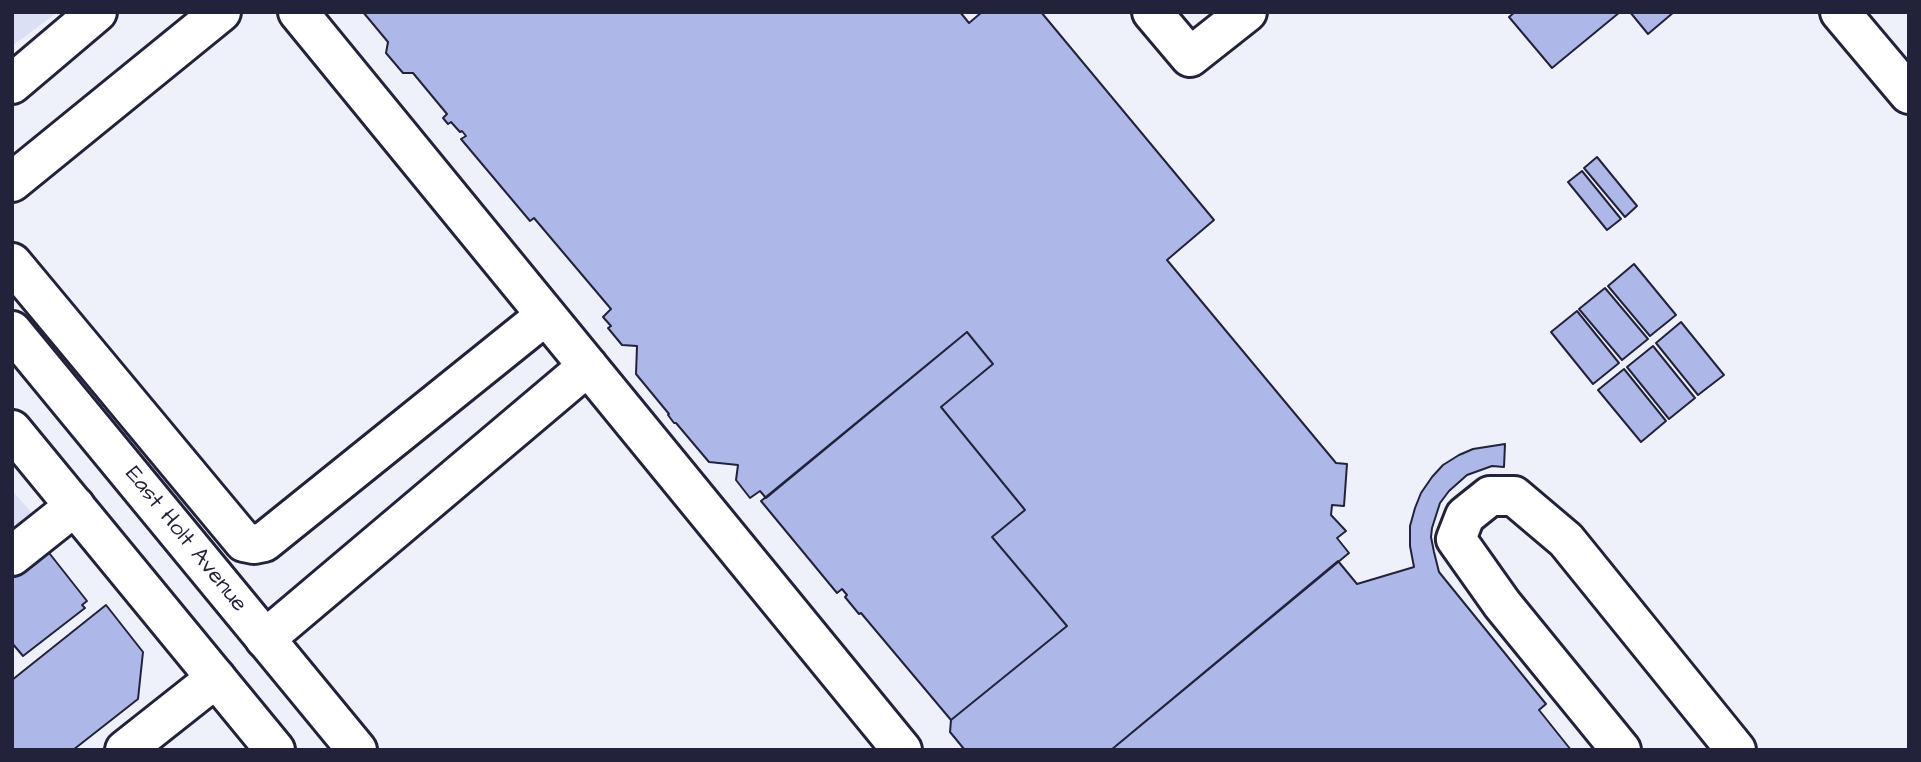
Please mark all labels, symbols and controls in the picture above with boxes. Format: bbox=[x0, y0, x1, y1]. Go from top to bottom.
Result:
street label: East Holt Avenue bbox=[118, 462, 252, 618]

